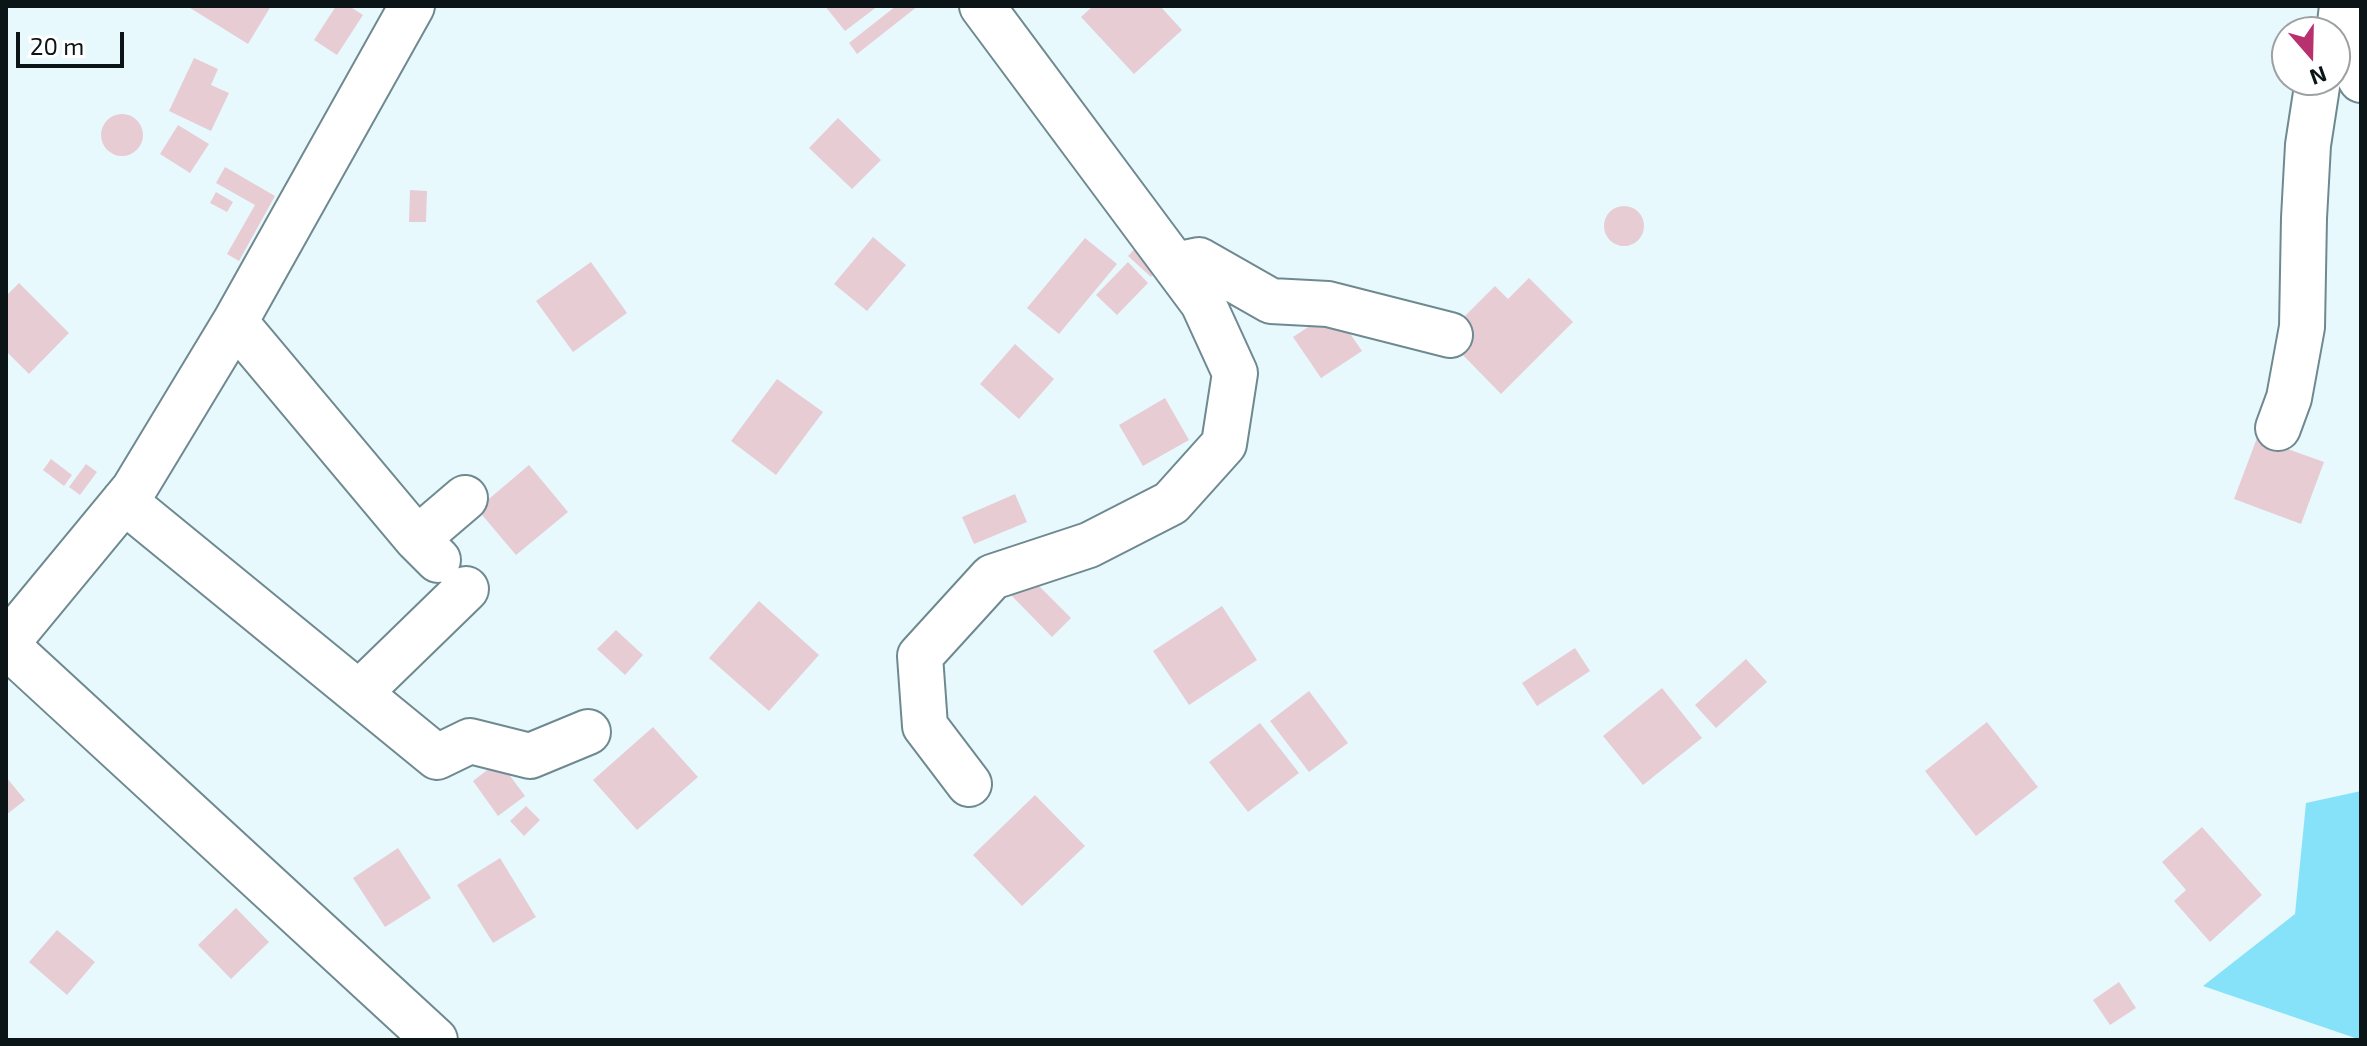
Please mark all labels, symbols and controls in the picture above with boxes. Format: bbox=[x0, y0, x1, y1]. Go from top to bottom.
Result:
scale bar bbox=[20, 16, 128, 66]
north arrow bbox=[2271, 16, 2351, 96]
text: 20 m bbox=[30, 31, 84, 60]
text: N bbox=[2307, 62, 2330, 92]

